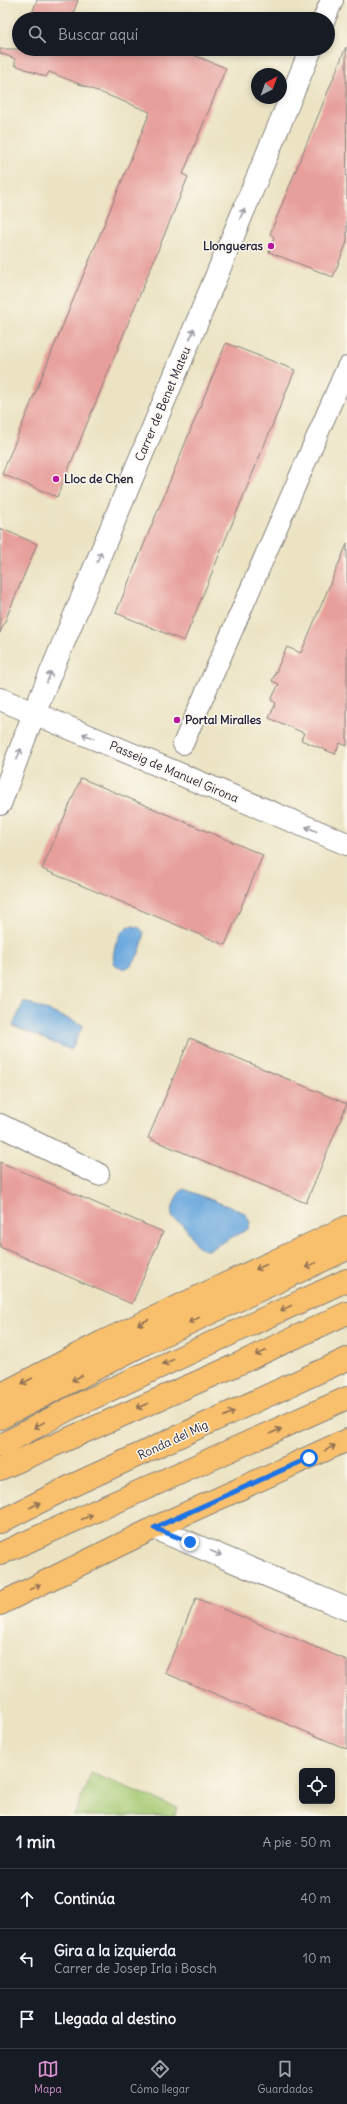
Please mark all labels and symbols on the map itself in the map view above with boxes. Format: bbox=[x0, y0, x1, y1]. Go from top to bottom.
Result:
north arrow bbox=[251, 68, 287, 104]
one-way arrow bbox=[239, 208, 247, 220]
place label: Llongueras bbox=[203, 238, 264, 254]
marker: Llongueras bbox=[266, 241, 276, 251]
one-way arrow bbox=[189, 328, 197, 340]
street label: Carrer de Benet Mateu bbox=[132, 344, 194, 463]
place label: Lloc de Chen bbox=[64, 471, 134, 486]
marker: Lloc de Chen bbox=[51, 474, 61, 484]
one-way arrow bbox=[96, 552, 104, 564]
one-way arrow bbox=[46, 672, 54, 684]
place label: Portal Miralles bbox=[185, 712, 262, 727]
marker: Portal Miralles bbox=[172, 715, 182, 725]
one-way arrow bbox=[82, 731, 94, 739]
street label: Passeig de Manuel Girona bbox=[107, 738, 241, 806]
one-way arrow bbox=[15, 749, 23, 761]
one-way arrow bbox=[305, 825, 317, 833]
one-way arrow bbox=[306, 1262, 318, 1270]
one-way arrow bbox=[255, 1263, 267, 1271]
one-way arrow bbox=[280, 1305, 292, 1312]
one-way arrow bbox=[188, 1317, 200, 1324]
one-way arrow bbox=[137, 1319, 149, 1326]
one-way arrow bbox=[255, 1350, 267, 1357]
one-way arrow bbox=[162, 1359, 174, 1366]
one-way arrow bbox=[71, 1375, 83, 1382]
one-way arrow bbox=[21, 1377, 33, 1385]
one-way arrow bbox=[137, 1403, 149, 1410]
one-way arrow bbox=[222, 1410, 234, 1417]
street label: Ronda del Mig bbox=[135, 1417, 210, 1462]
one-way arrow bbox=[33, 1422, 45, 1430]
one-way arrow bbox=[270, 1426, 282, 1434]
one-way arrow bbox=[324, 1444, 336, 1451]
route start bbox=[300, 1449, 318, 1467]
one-way arrow bbox=[29, 1501, 41, 1508]
one-way arrow bbox=[81, 1512, 93, 1520]
route end bbox=[181, 1533, 199, 1551]
one-way arrow bbox=[209, 1550, 221, 1558]
one-way arrow bbox=[29, 1583, 41, 1590]

